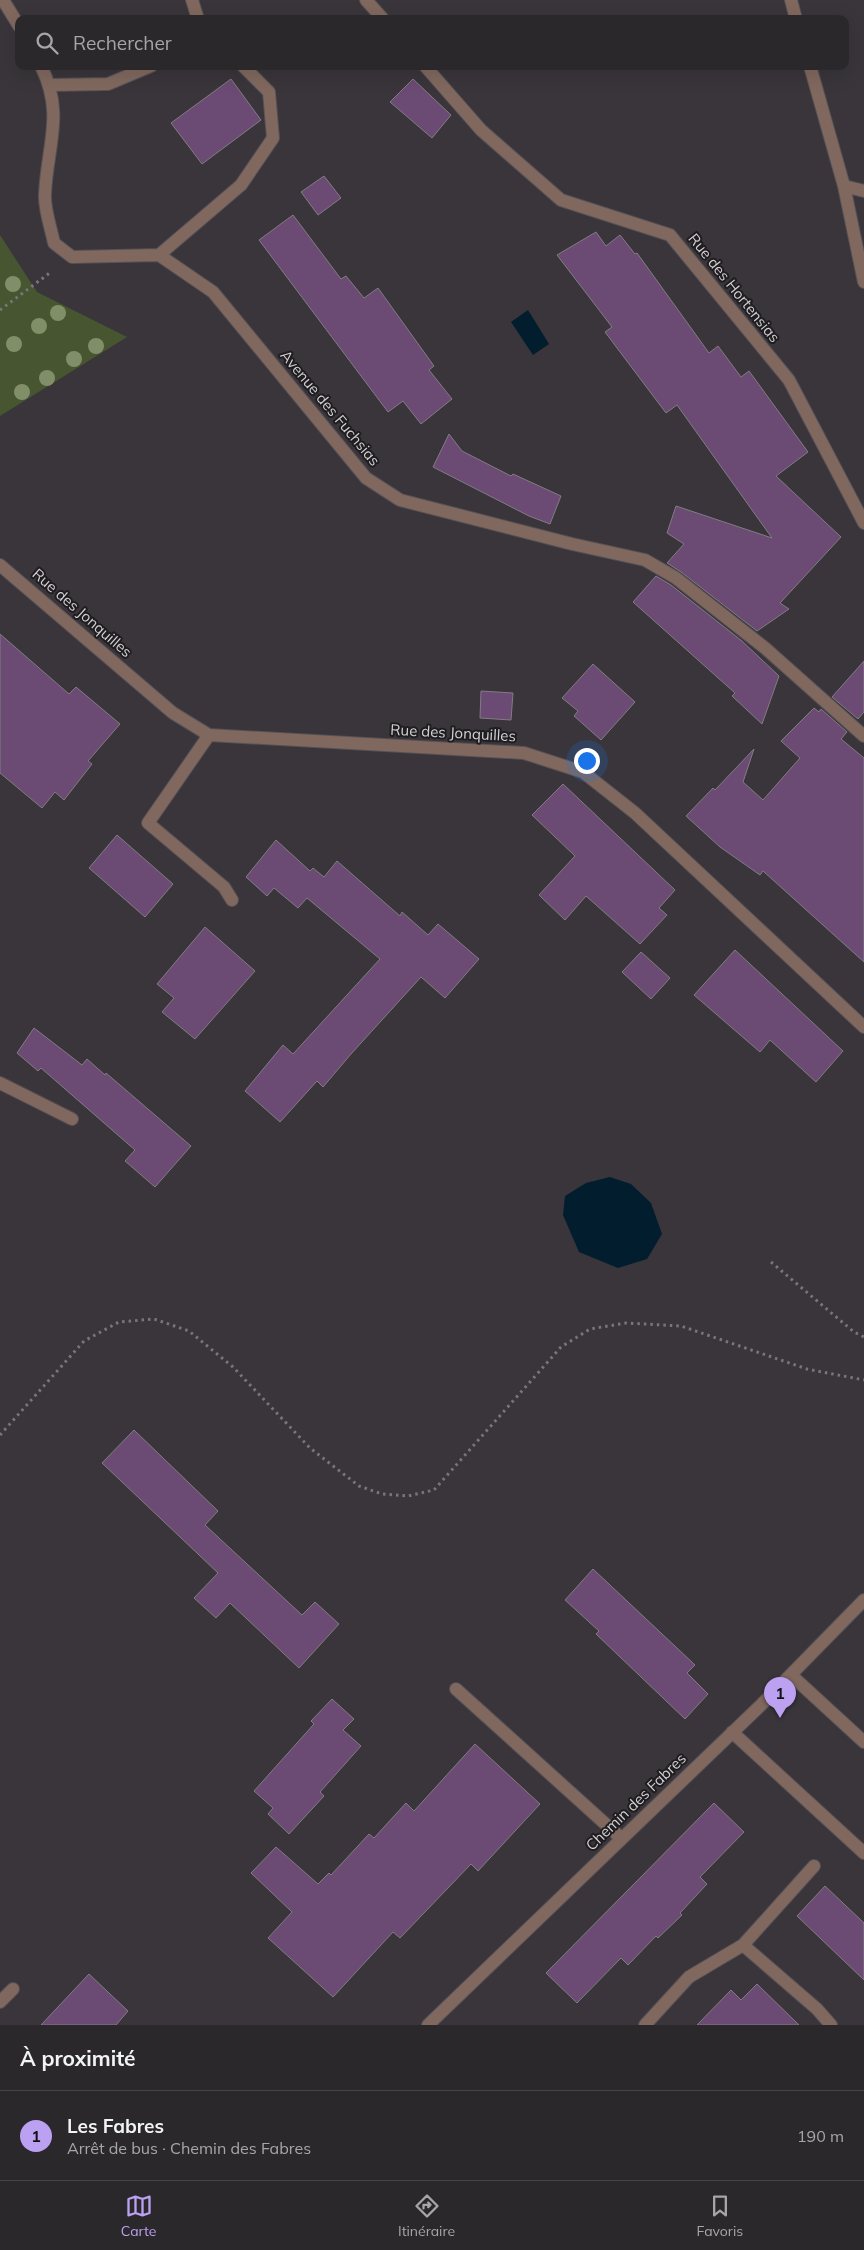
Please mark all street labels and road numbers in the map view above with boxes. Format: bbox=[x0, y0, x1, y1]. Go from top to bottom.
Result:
street label: Rue des Hortensias bbox=[684, 229, 784, 346]
street label: Avenue des Fuchsias bbox=[276, 346, 384, 469]
street label: Rue des Jonquilles bbox=[29, 564, 136, 661]
street label: Rue des Jonquilles bbox=[390, 720, 516, 745]
street label: Chemin des Fabres bbox=[581, 1749, 690, 1854]

